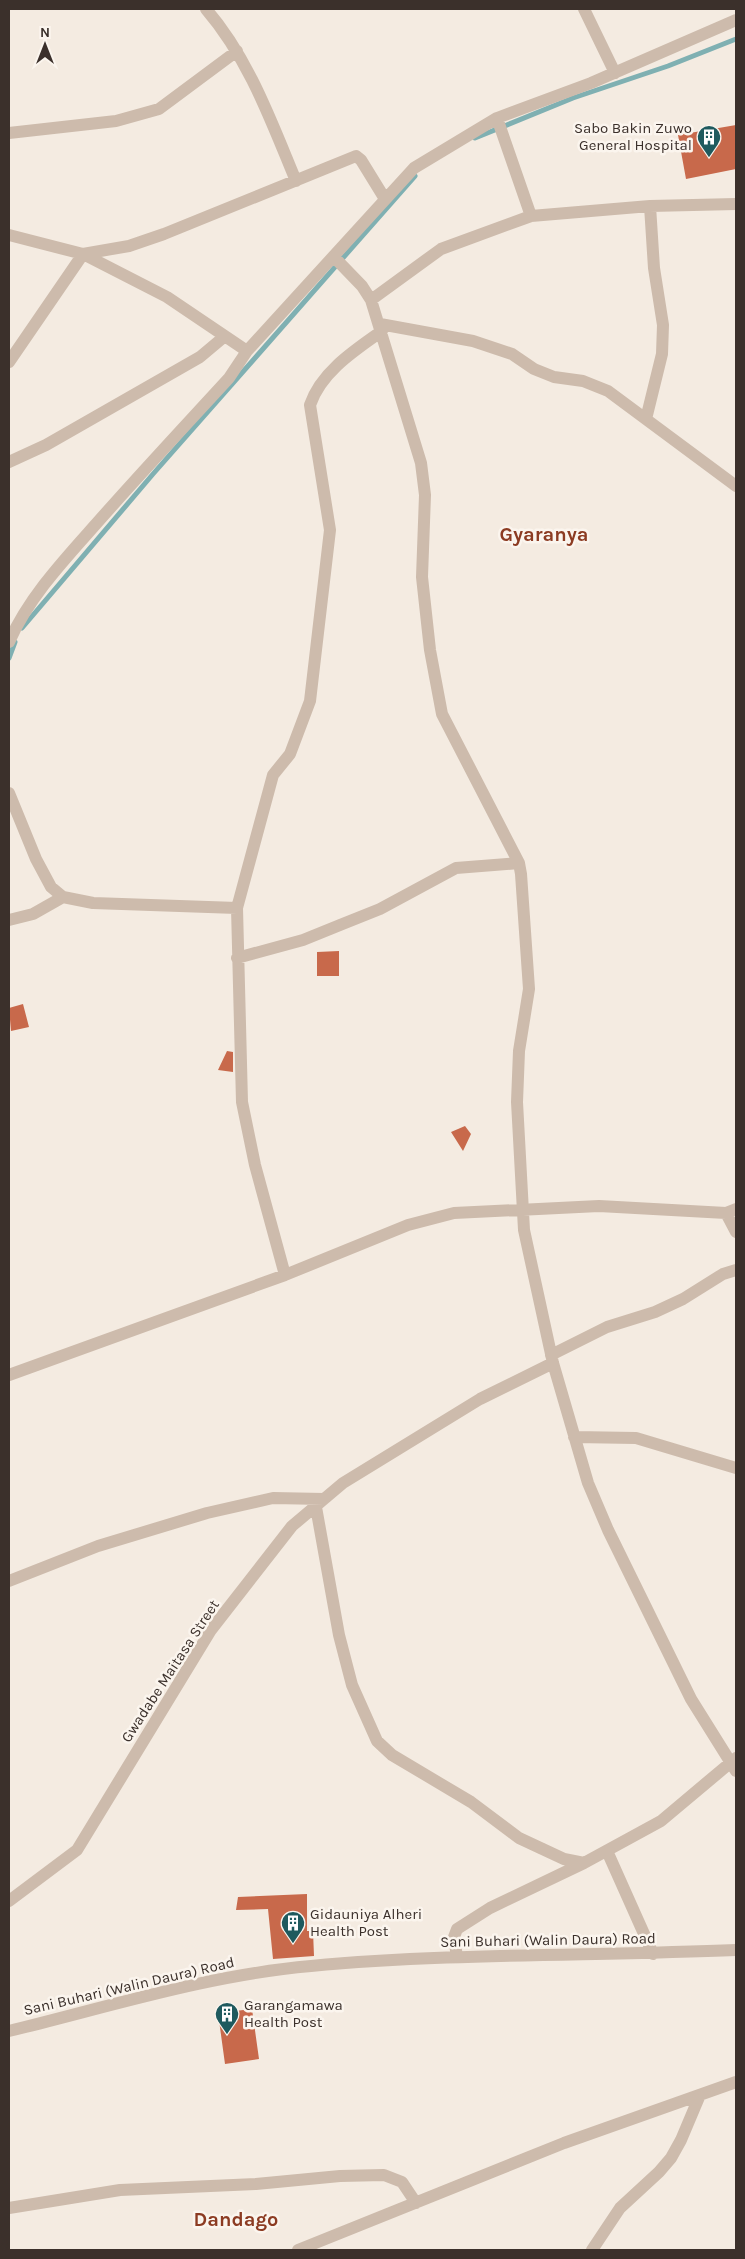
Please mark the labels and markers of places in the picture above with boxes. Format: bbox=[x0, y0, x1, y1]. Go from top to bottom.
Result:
place label: Sabo Bakin Zuwo General Hospital bbox=[574, 119, 692, 154]
building icon: Sabo Bakin Zuwo General Hospital bbox=[696, 124, 722, 158]
place label: Gidauniya Alheri Health Post bbox=[310, 1905, 422, 1940]
building icon: Gidauniya Alheri Health Post bbox=[280, 1910, 306, 1944]
place label: Garangamawa Health Post bbox=[244, 1996, 343, 2031]
building icon: Garangamawa Health Post bbox=[214, 2001, 240, 2035]

